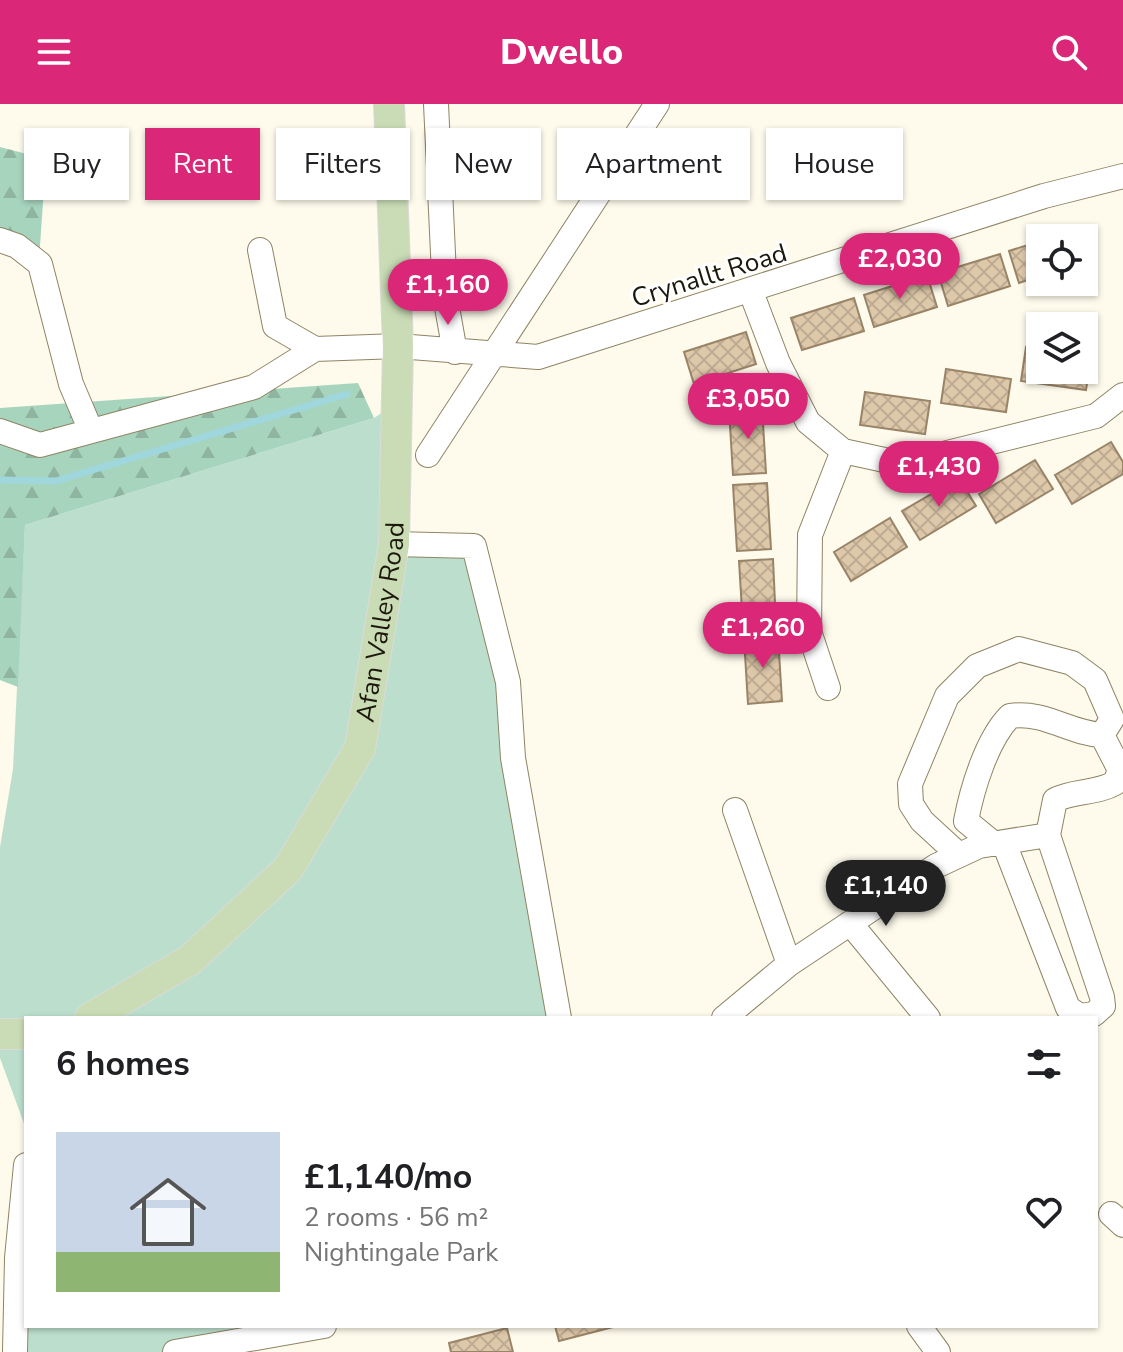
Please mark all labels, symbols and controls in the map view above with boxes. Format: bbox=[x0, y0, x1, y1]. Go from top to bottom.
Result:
text: Dwello bbox=[500, 28, 623, 77]
icon: menu bbox=[32, 30, 76, 74]
icon: search bbox=[1047, 30, 1091, 74]
chip: Buy bbox=[24, 128, 129, 200]
chip: Rent bbox=[145, 128, 260, 200]
chip: Filters bbox=[276, 128, 410, 200]
chip: New bbox=[426, 128, 541, 200]
chip: Apartment bbox=[557, 128, 750, 200]
chip: House bbox=[766, 128, 903, 200]
map controls bbox=[1026, 224, 1098, 384]
button: locate bbox=[1026, 224, 1098, 296]
pin: £2,030 bbox=[835, 233, 965, 301]
street label: Crynallt Road bbox=[627, 235, 791, 316]
text: £2,030 bbox=[858, 241, 942, 276]
pin: £1,160 bbox=[383, 259, 513, 327]
text: £1,160 bbox=[406, 267, 490, 302]
button: layers bbox=[1026, 312, 1098, 384]
pin: £3,050 bbox=[683, 373, 813, 441]
text: £3,050 bbox=[706, 381, 790, 416]
pin: £1,430 bbox=[874, 441, 1004, 509]
text: £1,430 bbox=[897, 449, 981, 484]
street label: Afan Valley Road bbox=[348, 521, 412, 725]
pin: £1,260 bbox=[698, 602, 828, 670]
text: £1,260 bbox=[721, 610, 805, 645]
pin: £1,140 bbox=[821, 860, 951, 928]
text: £1,140 bbox=[844, 868, 928, 903]
text: 6 homes bbox=[56, 1041, 190, 1087]
icon: filters bbox=[1022, 1042, 1066, 1086]
text: £1,140/mo bbox=[304, 1154, 472, 1200]
icon: home bbox=[120, 1164, 216, 1260]
icon: heart bbox=[1022, 1190, 1066, 1234]
text: 2 rooms · 56 m² bbox=[304, 1200, 488, 1235]
text: Nightingale Park bbox=[304, 1235, 498, 1270]

